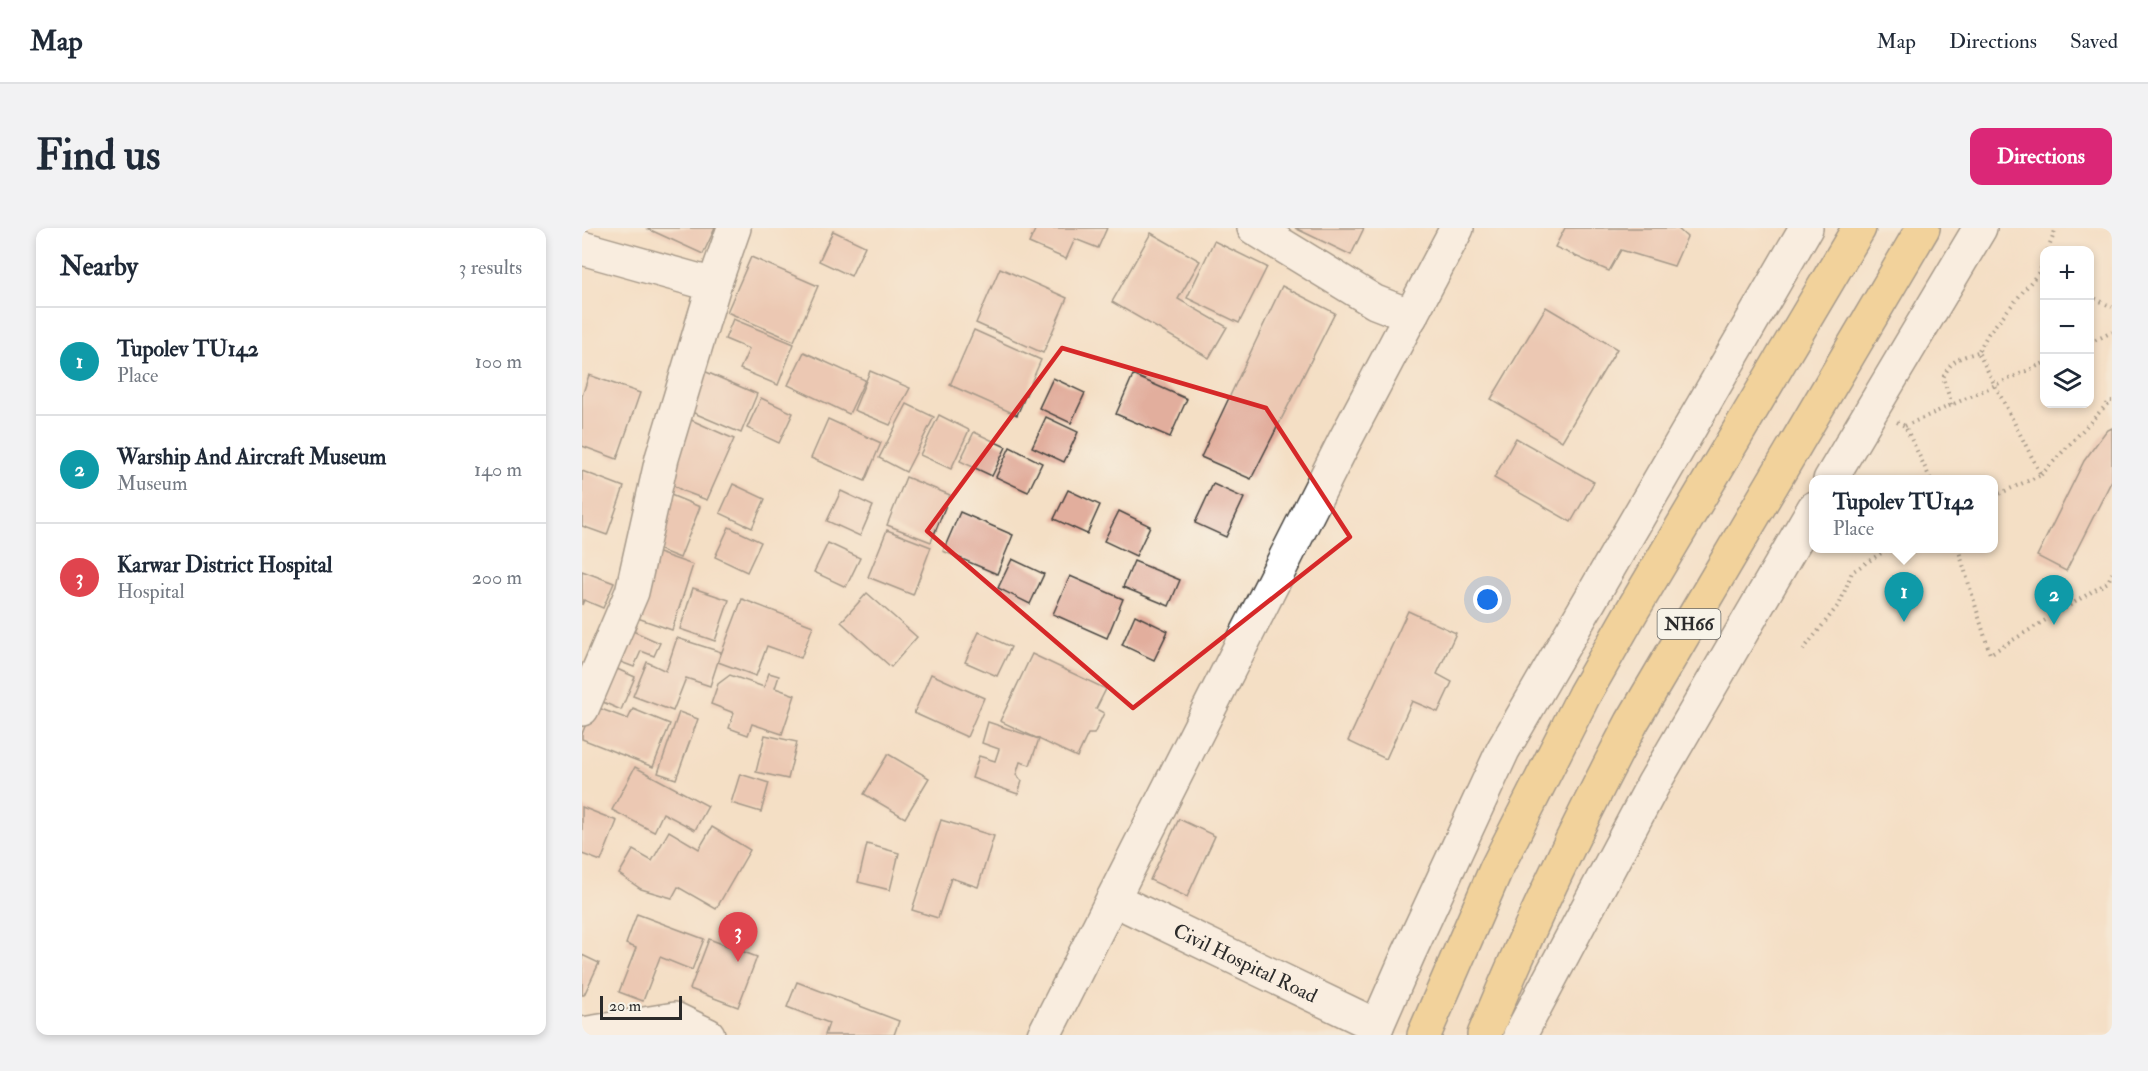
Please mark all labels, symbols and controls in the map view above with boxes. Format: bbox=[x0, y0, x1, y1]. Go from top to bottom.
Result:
text: Map bbox=[30, 24, 83, 59]
text: Map bbox=[1876, 28, 1916, 55]
text: Directions bbox=[1949, 28, 2037, 55]
text: Saved bbox=[2070, 28, 2118, 55]
button: Directions bbox=[1970, 128, 2112, 185]
text: Find us bbox=[36, 130, 160, 182]
map controls bbox=[2040, 246, 2094, 408]
button: + bbox=[2040, 246, 2094, 300]
text: Nearby bbox=[60, 251, 138, 283]
text: 3 results bbox=[459, 255, 522, 280]
button: − bbox=[2040, 300, 2094, 354]
text: Tupolev TU142 bbox=[117, 335, 259, 363]
text: 1 bbox=[76, 349, 83, 374]
text: 100 m bbox=[475, 349, 522, 374]
button: layers bbox=[2040, 354, 2094, 408]
text: Place bbox=[117, 363, 158, 388]
text: Warship And Aircraft Museum bbox=[117, 443, 386, 471]
text: 2 bbox=[74, 457, 85, 482]
text: 140 m bbox=[474, 457, 522, 482]
text: Museum bbox=[117, 471, 187, 496]
popup bbox=[1809, 475, 1998, 553]
text: Tupolev TU142 bbox=[1833, 488, 1974, 516]
text: Place bbox=[1833, 516, 1874, 541]
text: Karwar District Hospital bbox=[117, 551, 332, 579]
text: 3 bbox=[76, 565, 83, 590]
text: 200 m bbox=[472, 565, 522, 590]
pin: 1 bbox=[1884, 572, 1924, 622]
pin: 2 bbox=[2034, 576, 2074, 625]
text: Hospital bbox=[117, 579, 185, 604]
your location bbox=[1473, 585, 1502, 614]
road number: NH66 bbox=[1658, 609, 1720, 639]
pin: 3 bbox=[718, 912, 758, 962]
street label: Civil Hospital Road bbox=[1169, 917, 1322, 1008]
scale bar bbox=[600, 993, 682, 1020]
text: 20 m bbox=[609, 996, 641, 1016]

